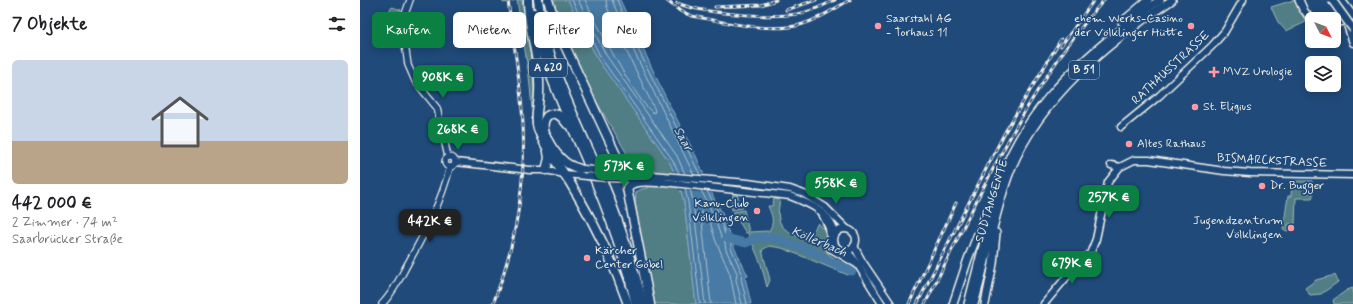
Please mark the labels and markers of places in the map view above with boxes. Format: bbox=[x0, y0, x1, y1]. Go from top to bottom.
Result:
place label: Saarstahl AG - Torhaus 11 bbox=[886, 11, 952, 41]
place label: ehem. Werks-Casino der Völklinger Hütte bbox=[1074, 11, 1183, 42]
marker: Saarstahl AG - Torhaus 11 bbox=[873, 21, 883, 31]
marker: ehem. Werks-Casino der Völklinger Hütte bbox=[1186, 21, 1196, 31]
place label: MVZ Urologie bbox=[1223, 64, 1293, 81]
pin: 908K € bbox=[410, 65, 476, 99]
marker: MVZ Urologie bbox=[1208, 66, 1220, 78]
place label: St. Eligius bbox=[1203, 99, 1252, 115]
marker: St. Eligius bbox=[1190, 102, 1200, 112]
pin: 268K € bbox=[425, 117, 491, 151]
place label: Altes Rathaus bbox=[1137, 136, 1207, 152]
marker: Altes Rathaus bbox=[1124, 139, 1134, 149]
pin: 573K € bbox=[591, 154, 657, 188]
pin: 558K € bbox=[803, 171, 869, 205]
place label: Dr. Bugger bbox=[1270, 178, 1324, 195]
marker: Dr. Bugger bbox=[1257, 181, 1267, 191]
pin: 257K € bbox=[1076, 185, 1142, 219]
place label: Kanu-Club Völklingen bbox=[692, 196, 750, 227]
marker: Kanu-Club Völklingen bbox=[752, 206, 762, 216]
pin: 442K € bbox=[397, 209, 463, 243]
place label: Jugendzentrum Völklingen bbox=[1193, 213, 1284, 244]
marker: Jugendzentrum Völklingen bbox=[1286, 223, 1296, 233]
place label: Kärcher Center Göbel bbox=[595, 243, 663, 273]
pin: 679K € bbox=[1039, 251, 1105, 285]
marker: Kärcher Center Göbel bbox=[582, 253, 592, 263]

